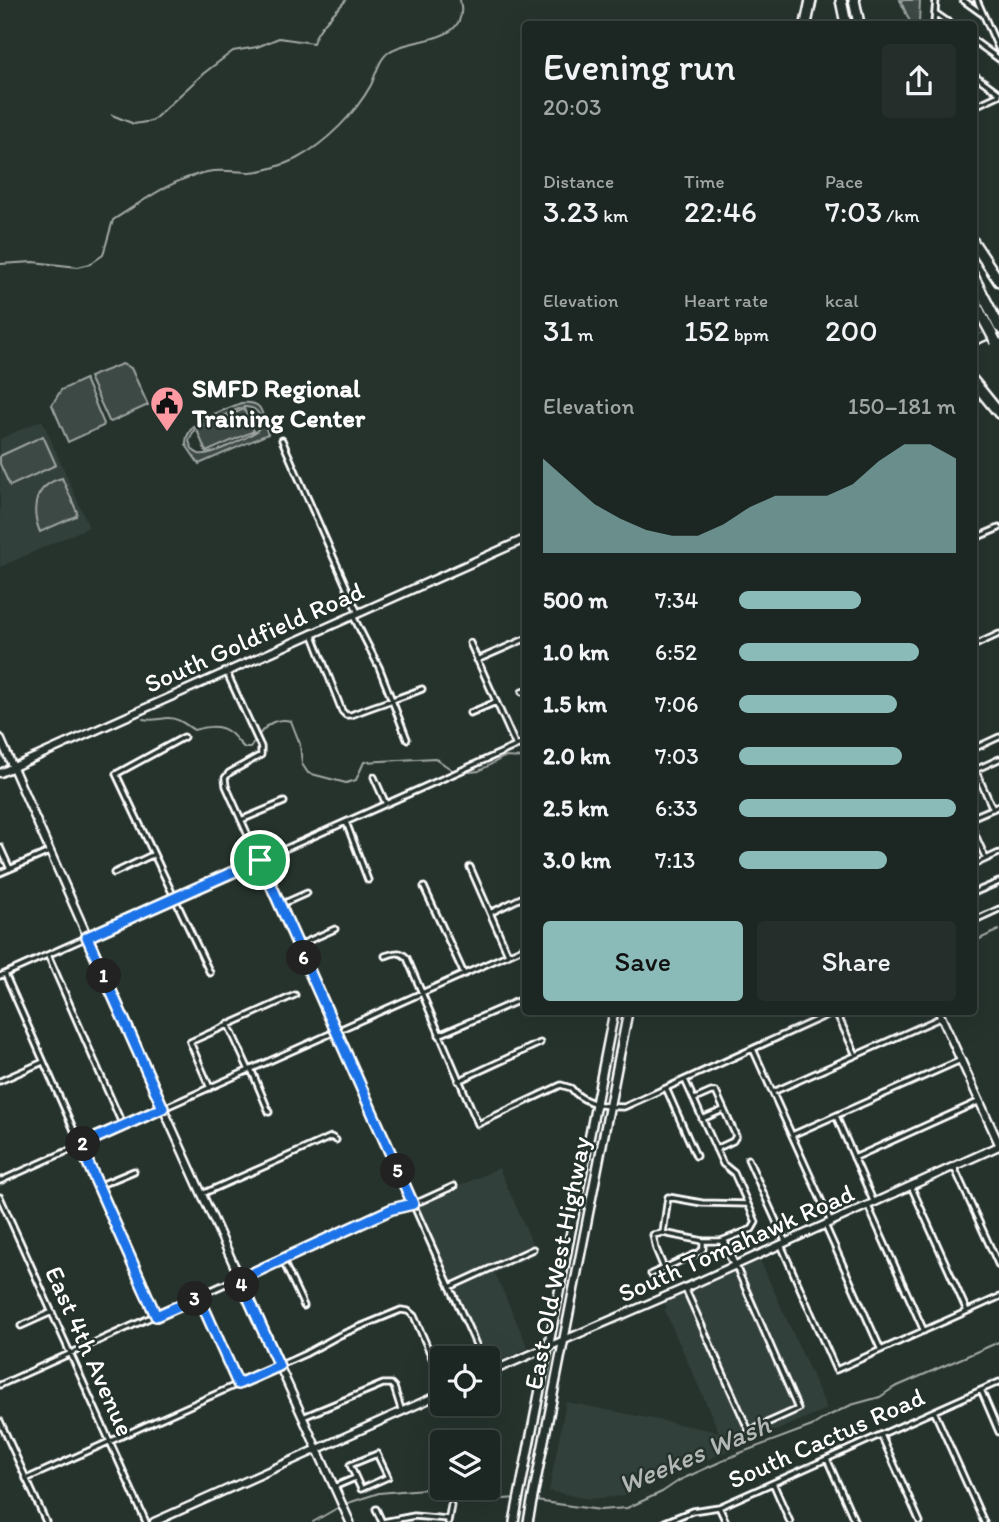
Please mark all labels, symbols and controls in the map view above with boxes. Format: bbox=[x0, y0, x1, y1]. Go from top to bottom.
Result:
text: Evening run bbox=[543, 44, 736, 90]
button: share bbox=[882, 44, 956, 118]
text: 20:03 bbox=[543, 93, 602, 121]
text: Distance bbox=[543, 170, 614, 193]
text: Time bbox=[684, 170, 725, 193]
text: Pace bbox=[825, 170, 863, 193]
text: 3.23 bbox=[543, 193, 599, 230]
text: 22:46 bbox=[684, 193, 757, 230]
text: 7:03 bbox=[825, 193, 882, 230]
text: km bbox=[599, 204, 628, 227]
text: /km bbox=[882, 204, 919, 227]
text: Elevation bbox=[543, 289, 619, 312]
text: Heart rate bbox=[684, 289, 768, 312]
text: kcal bbox=[825, 289, 859, 312]
text: 31 bbox=[543, 312, 573, 349]
text: 152 bbox=[684, 312, 729, 349]
text: 200 bbox=[825, 312, 878, 349]
text: m bbox=[573, 323, 594, 346]
text: bpm bbox=[729, 323, 769, 346]
place label: SMFD Regional Training Center bbox=[191, 372, 366, 434]
public building icon: SMFD Regional Training Center bbox=[148, 384, 186, 433]
text: Elevation bbox=[543, 392, 634, 420]
text: 150–181 m bbox=[848, 392, 956, 420]
street label: South Goldfield Road bbox=[139, 574, 369, 700]
text: 500 m bbox=[543, 586, 608, 614]
text: 7:34 bbox=[655, 586, 698, 614]
text: 1.0 km bbox=[543, 638, 609, 666]
text: 6:52 bbox=[655, 638, 697, 666]
text: 1.5 km bbox=[543, 690, 607, 718]
text: 7:06 bbox=[655, 690, 698, 718]
text: 2.0 km bbox=[543, 742, 611, 770]
text: 7:03 bbox=[655, 742, 699, 770]
text: 2.5 km bbox=[543, 794, 608, 822]
text: 6:33 bbox=[655, 794, 698, 822]
pin bbox=[230, 830, 290, 890]
icon: arrive bbox=[241, 841, 279, 879]
text: 3.0 km bbox=[543, 846, 611, 874]
text: 7:13 bbox=[655, 846, 695, 874]
button: Save bbox=[543, 921, 743, 1001]
button: Share bbox=[757, 921, 956, 1001]
pin: 6 bbox=[286, 940, 322, 976]
text: 6 bbox=[298, 946, 309, 969]
pin: 1 bbox=[86, 958, 122, 993]
text: 1 bbox=[99, 964, 108, 987]
pin: 2 bbox=[66, 1126, 100, 1162]
text: 2 bbox=[78, 1132, 88, 1155]
street label: East Old West Highway bbox=[517, 1134, 597, 1392]
pin: 5 bbox=[380, 1154, 416, 1188]
text: 5 bbox=[393, 1159, 402, 1182]
street label: South Tomahawk Road bbox=[613, 1176, 860, 1309]
street label: East 4th Avenue bbox=[38, 1261, 142, 1441]
pin: 4 bbox=[224, 1268, 260, 1302]
text: 4 bbox=[236, 1273, 247, 1296]
pin: 3 bbox=[178, 1282, 212, 1316]
text: 3 bbox=[189, 1287, 200, 1310]
map controls bbox=[430, 1346, 500, 1500]
button: locate bbox=[430, 1346, 500, 1416]
street label: South Cactus Road bbox=[723, 1380, 929, 1496]
water label: Weekes Wash bbox=[613, 1406, 776, 1501]
button: layers bbox=[430, 1430, 500, 1500]

